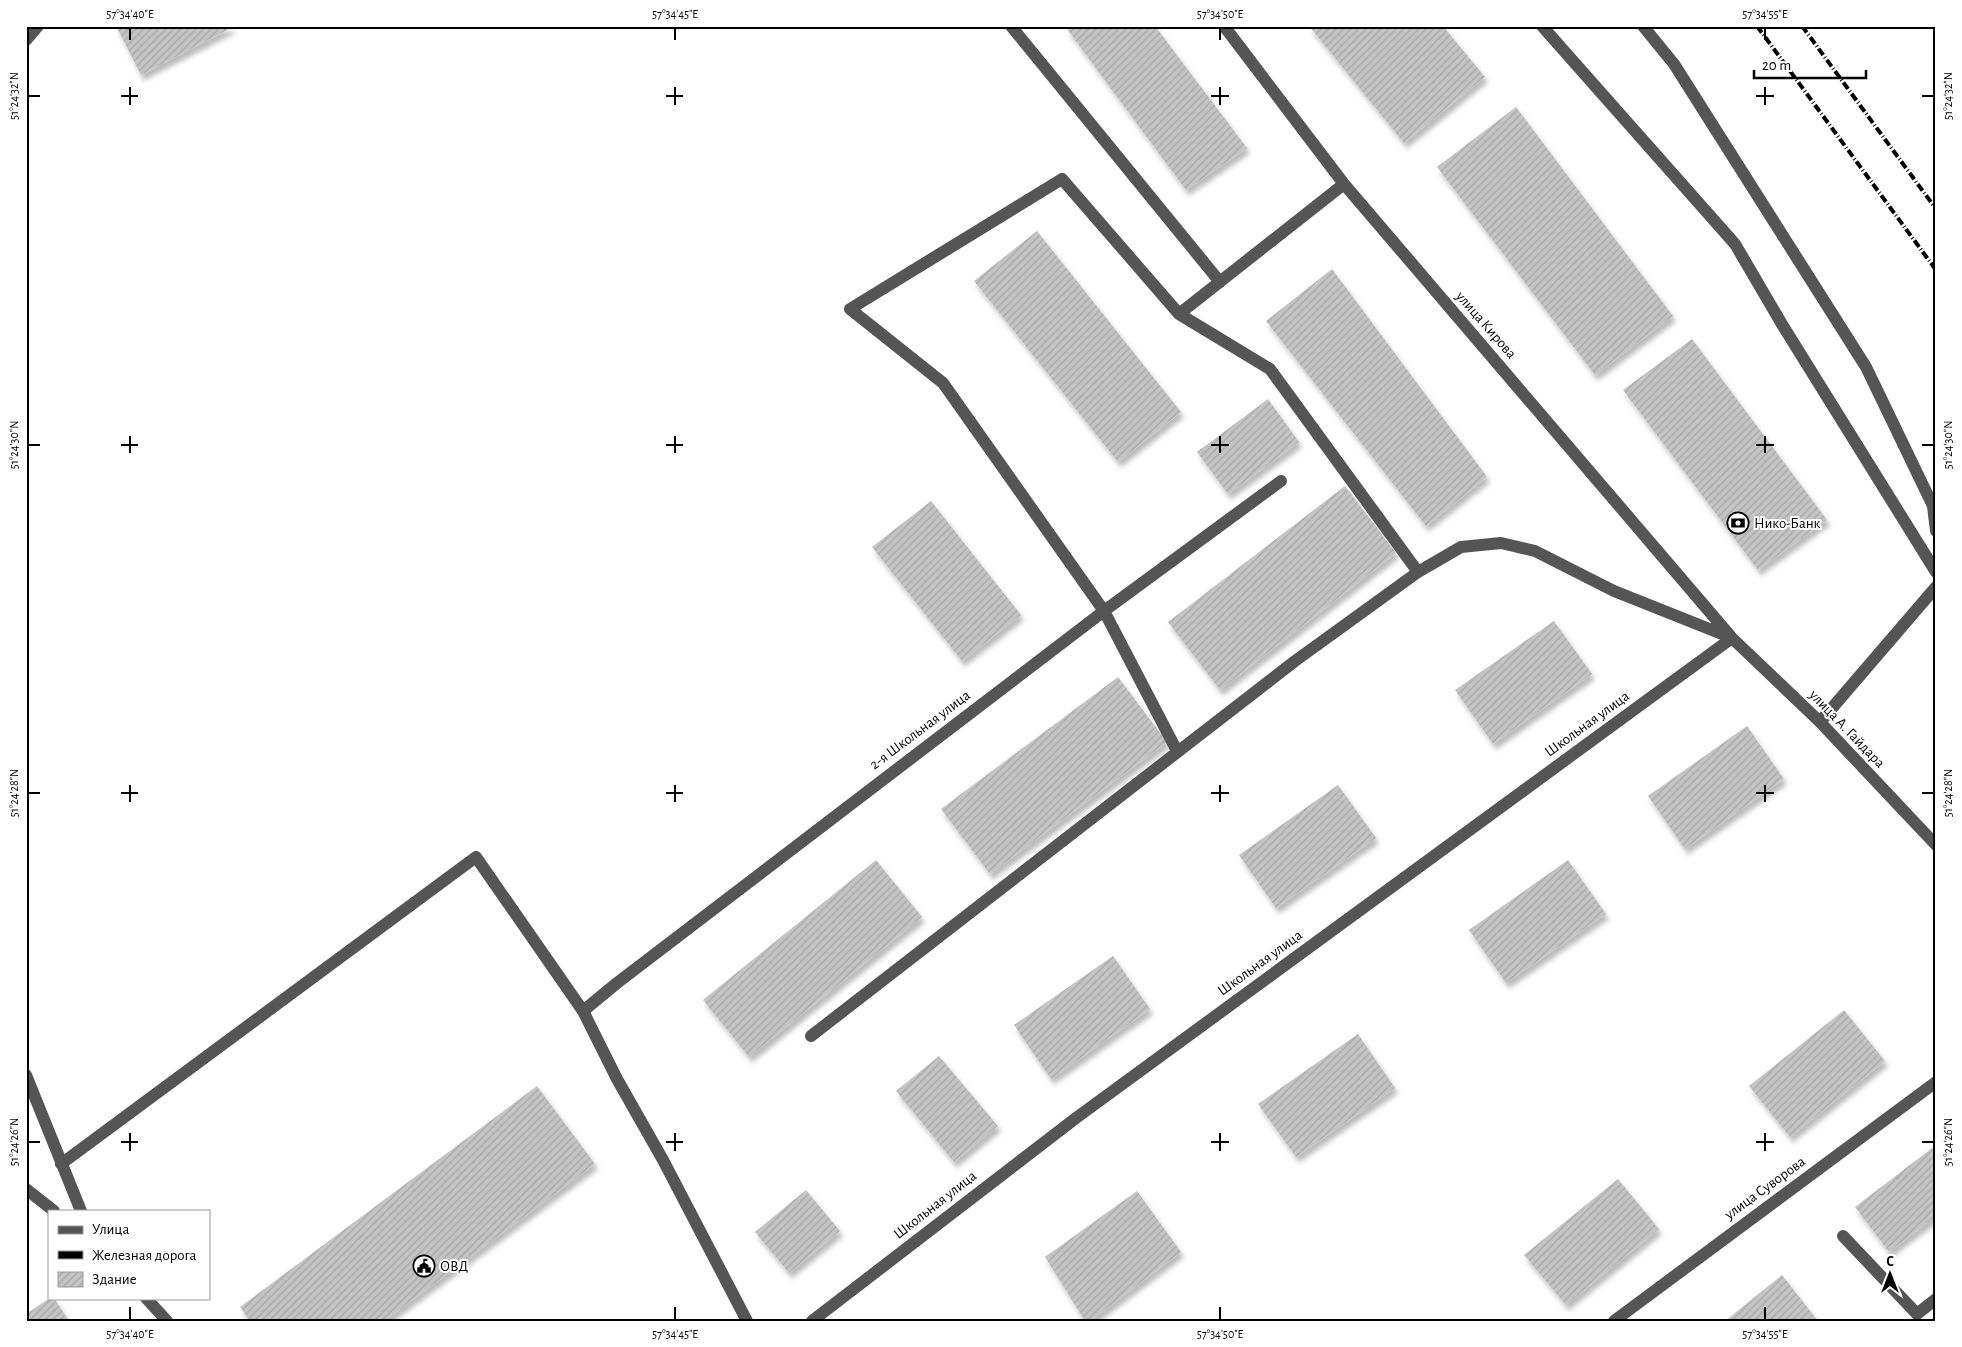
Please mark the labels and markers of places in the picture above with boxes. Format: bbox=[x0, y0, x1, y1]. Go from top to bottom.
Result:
bank icon: Нико-Банк bbox=[1726, 511, 1750, 535]
place label: Нико-Банк bbox=[1754, 516, 1821, 531]
public building icon: ОВД bbox=[412, 1254, 436, 1278]
place label: ОВД bbox=[440, 1259, 469, 1274]

